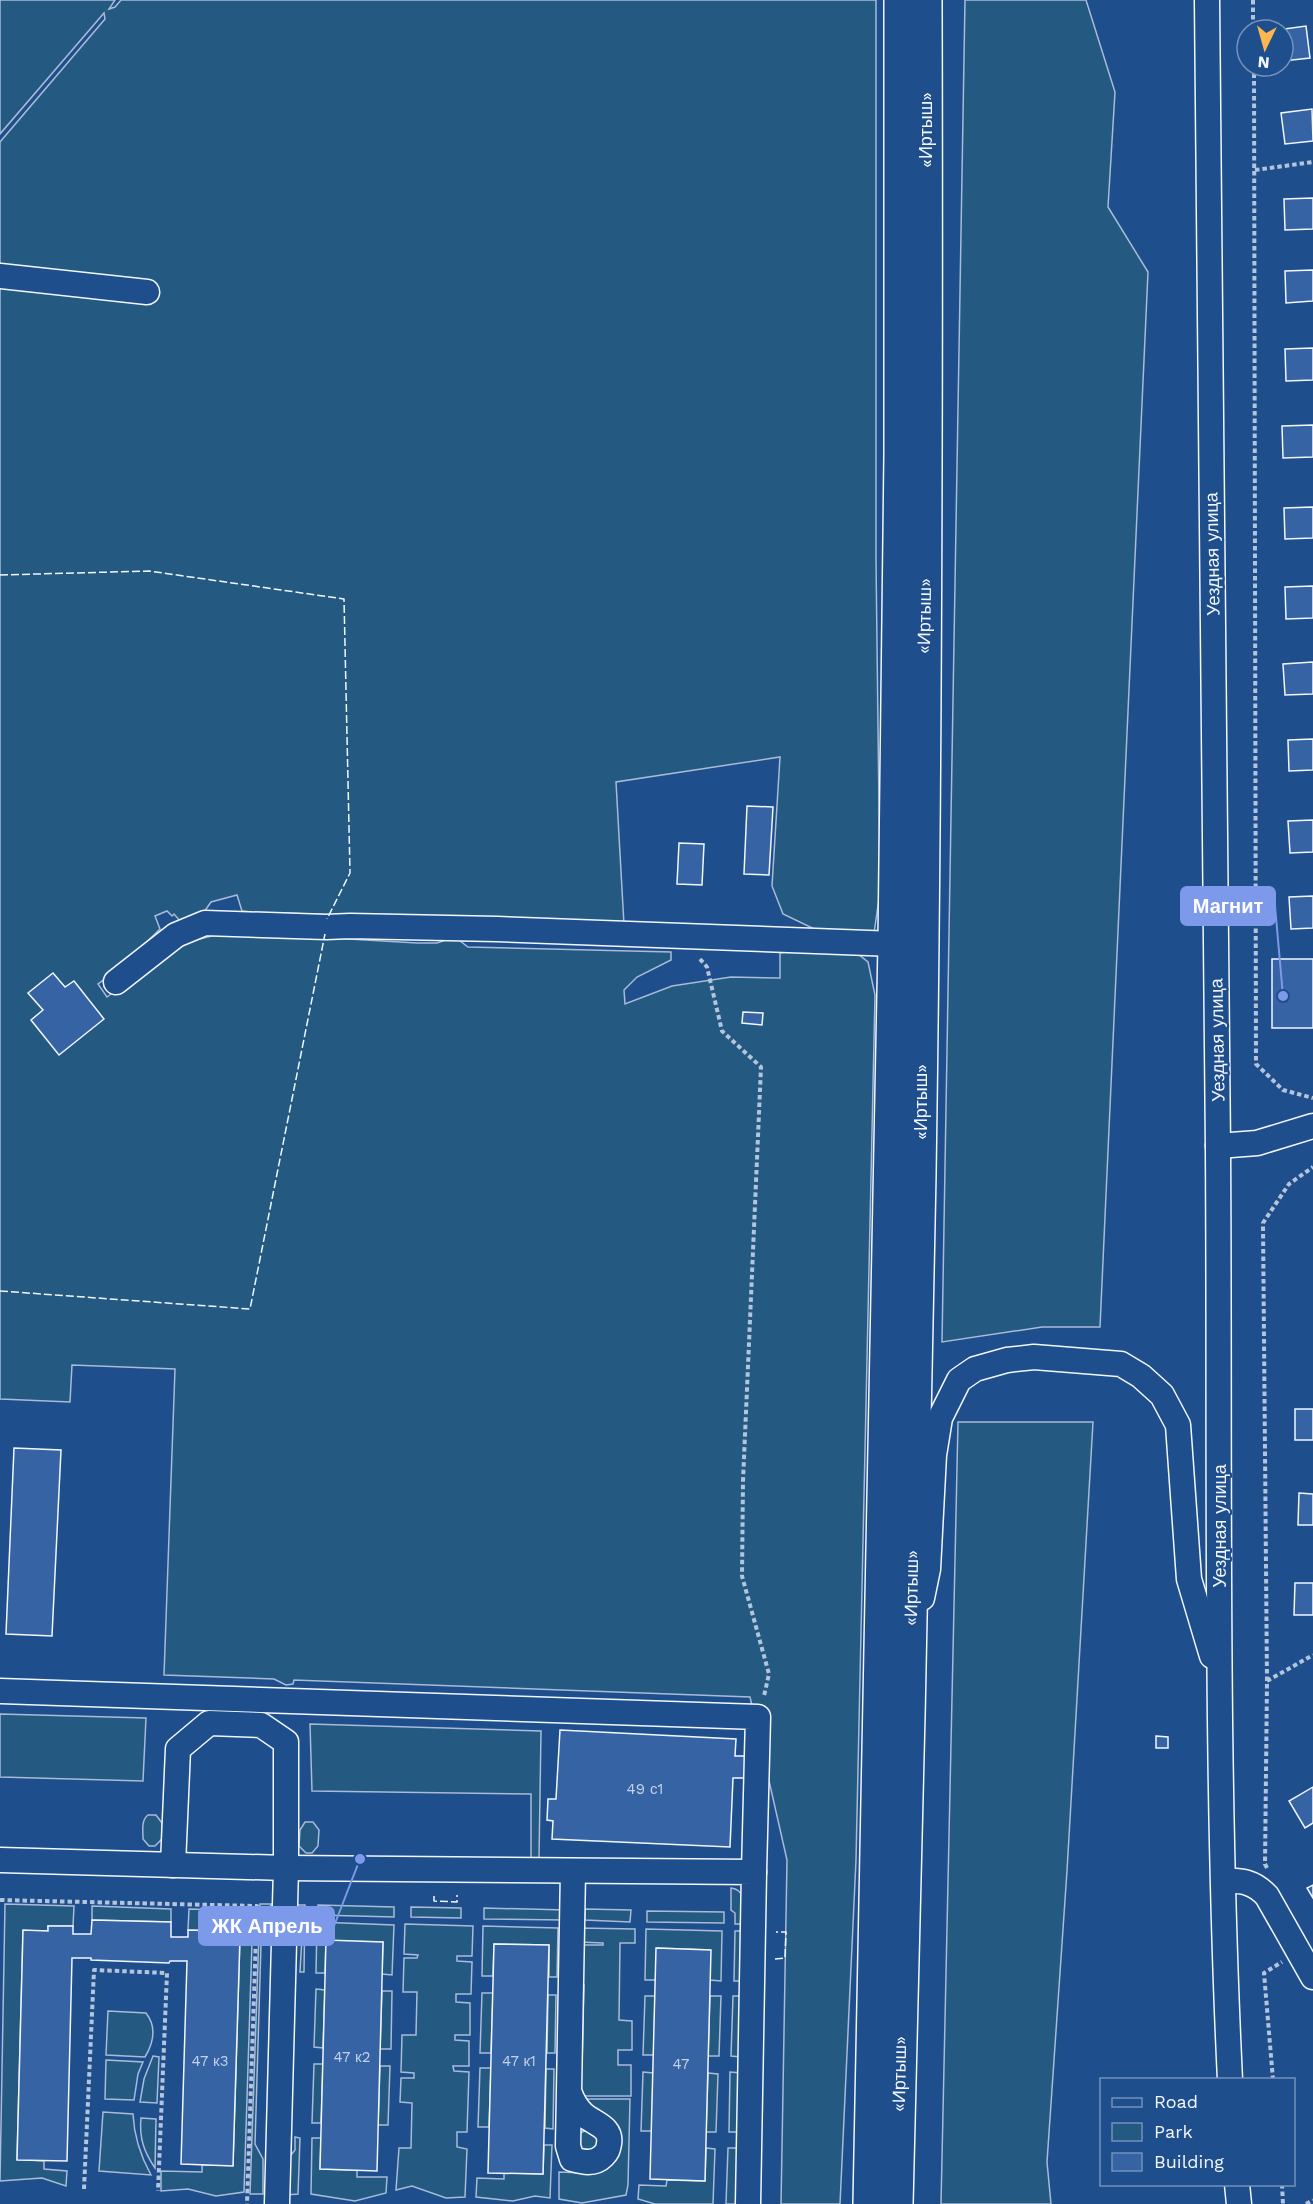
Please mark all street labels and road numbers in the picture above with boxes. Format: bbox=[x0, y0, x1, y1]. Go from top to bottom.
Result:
street label: «Иртыш» bbox=[915, 92, 936, 168]
street label: Уездная улица bbox=[1200, 491, 1224, 616]
street label: «Иртыш» bbox=[913, 578, 935, 654]
street label: Уездная улица bbox=[1205, 977, 1229, 1102]
street label: «Иртыш» bbox=[910, 1064, 931, 1140]
street label: Уездная улица bbox=[1209, 1463, 1230, 1588]
street label: «Иртыш» bbox=[900, 1550, 922, 1626]
street label: «Иртыш» bbox=[888, 2036, 910, 2112]

